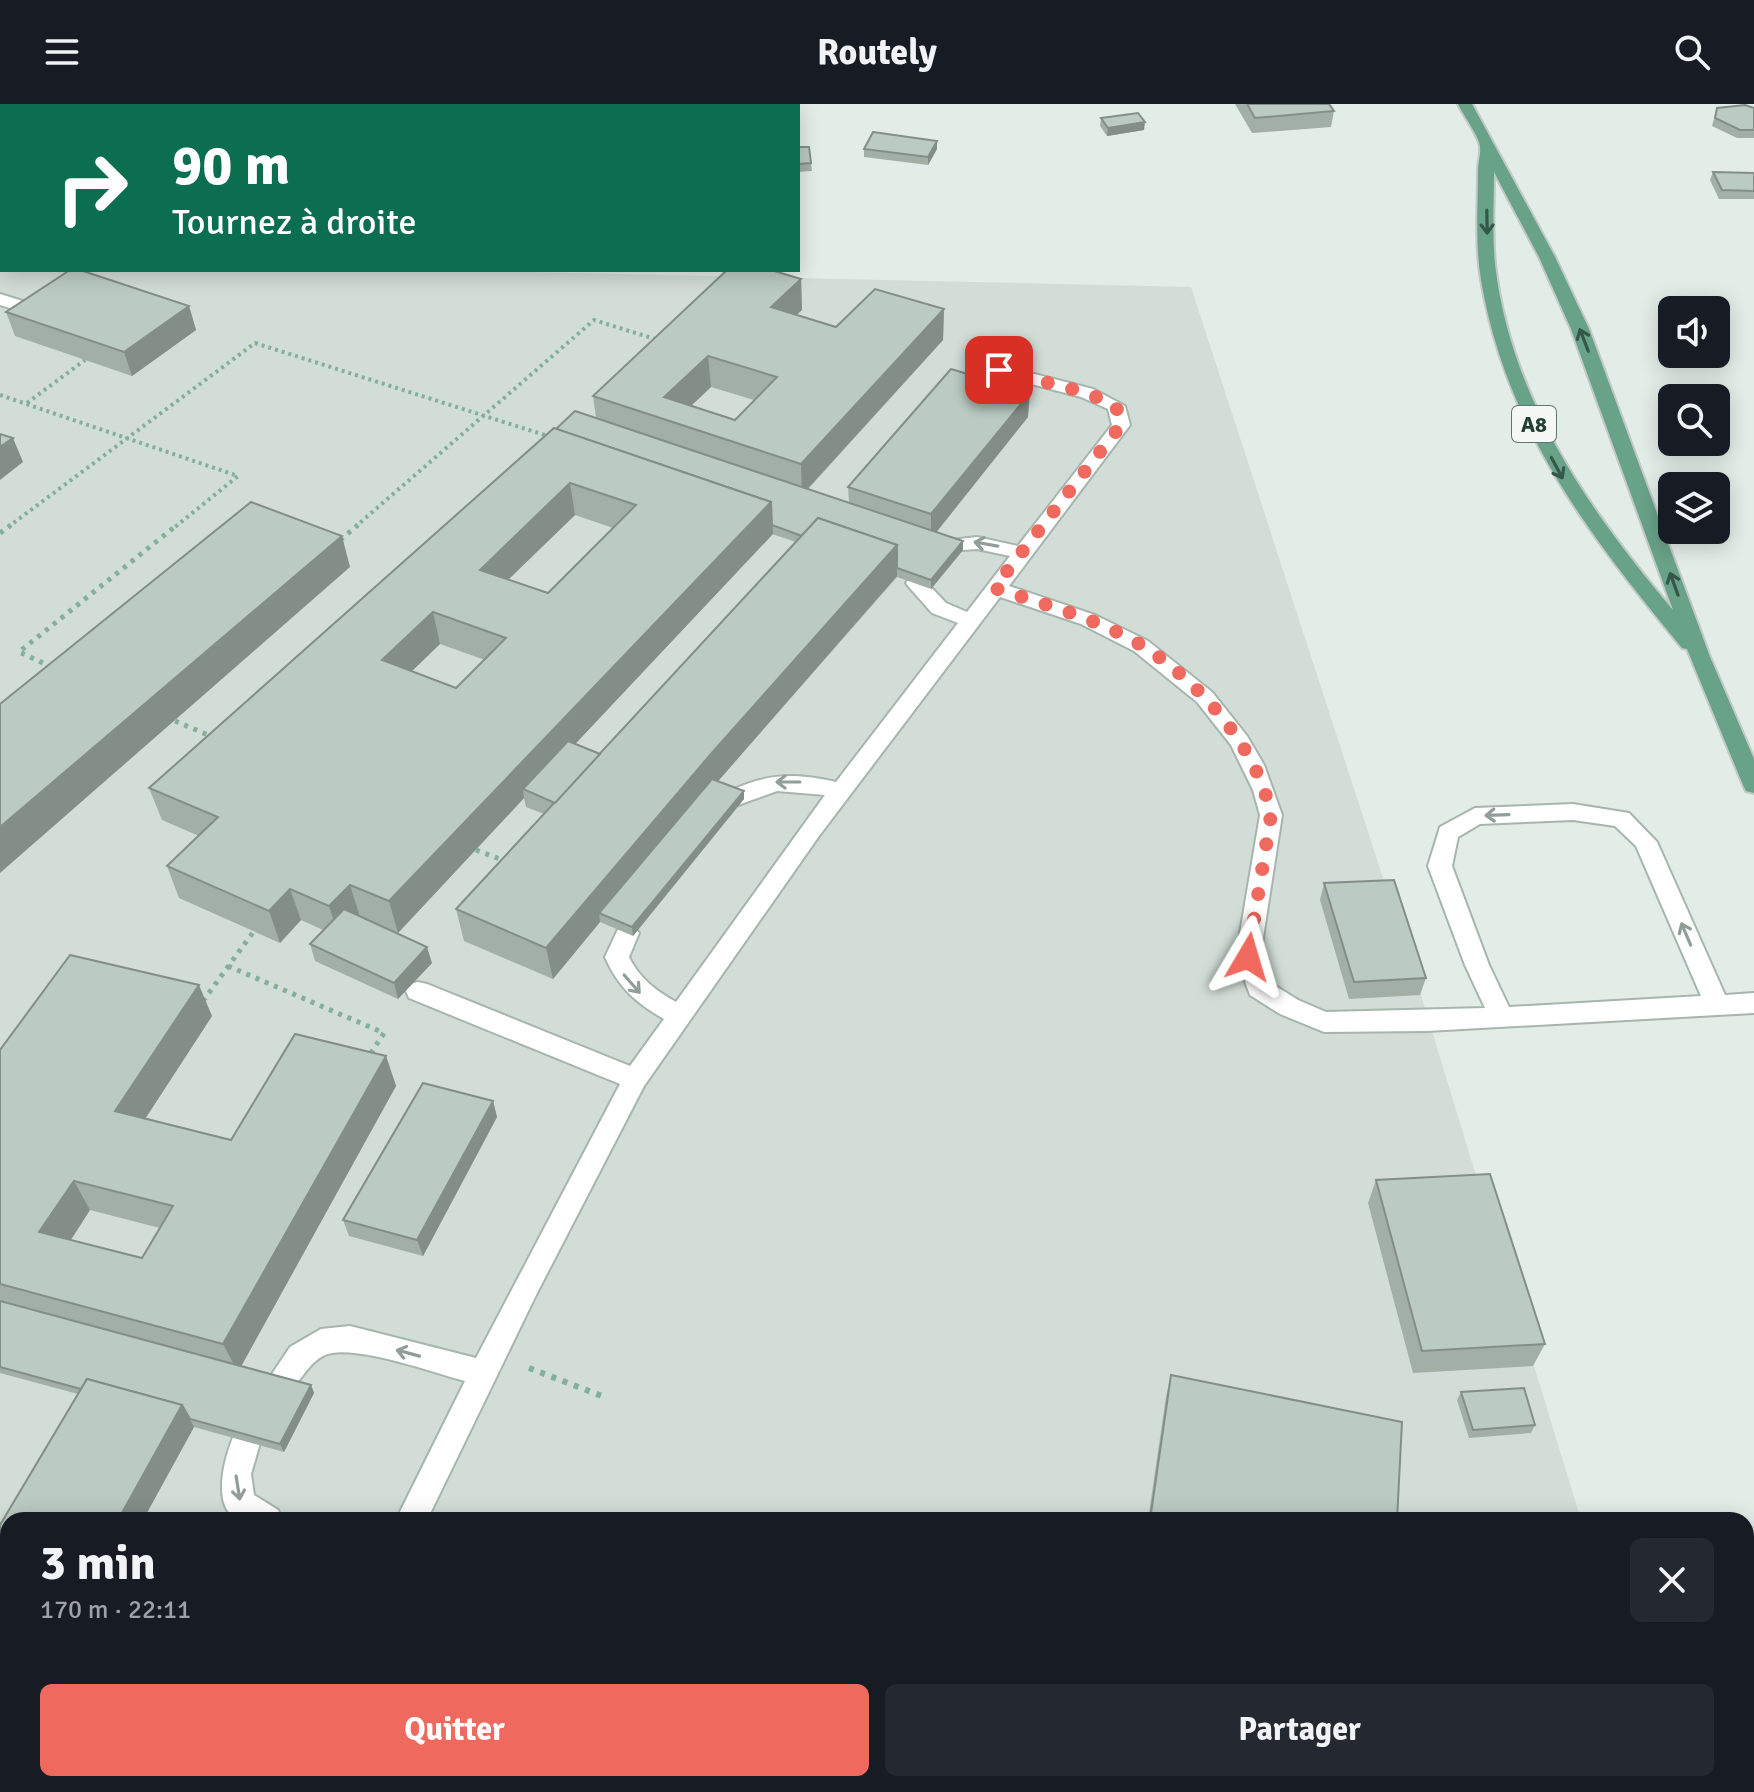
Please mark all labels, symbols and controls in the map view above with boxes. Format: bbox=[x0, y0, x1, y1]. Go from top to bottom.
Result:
icon: menu bbox=[40, 30, 84, 74]
text: Routely bbox=[817, 30, 937, 75]
icon: search bbox=[1670, 30, 1714, 74]
text: 90 m bbox=[172, 131, 290, 200]
icon: right bbox=[40, 136, 144, 240]
text: Tournez à droite bbox=[172, 200, 416, 245]
one-way arrow bbox=[1480, 208, 1495, 235]
map controls bbox=[1658, 296, 1730, 544]
button: sound bbox=[1658, 296, 1730, 368]
one-way arrow bbox=[1576, 328, 1590, 353]
pin bbox=[965, 336, 1033, 404]
icon: arrive bbox=[977, 348, 1021, 392]
button: search bbox=[1658, 384, 1730, 456]
road number: A8 bbox=[1512, 406, 1556, 442]
one-way arrow bbox=[1550, 456, 1565, 480]
button: layers bbox=[1658, 472, 1730, 544]
one-way arrow bbox=[974, 535, 999, 550]
one-way arrow bbox=[1666, 572, 1680, 597]
one-way arrow bbox=[775, 774, 802, 790]
one-way arrow bbox=[1484, 808, 1511, 823]
position arrow bbox=[1206, 915, 1290, 999]
one-way arrow bbox=[1678, 923, 1693, 947]
one-way arrow bbox=[623, 973, 641, 993]
one-way arrow bbox=[395, 1345, 421, 1360]
one-way arrow bbox=[231, 1475, 246, 1500]
text: 3 min bbox=[40, 1534, 156, 1593]
button: close bbox=[1630, 1538, 1714, 1622]
text: 170 m · 22:11 bbox=[40, 1594, 191, 1626]
button: Quitter bbox=[40, 1684, 869, 1776]
button: Partager bbox=[885, 1684, 1714, 1776]

